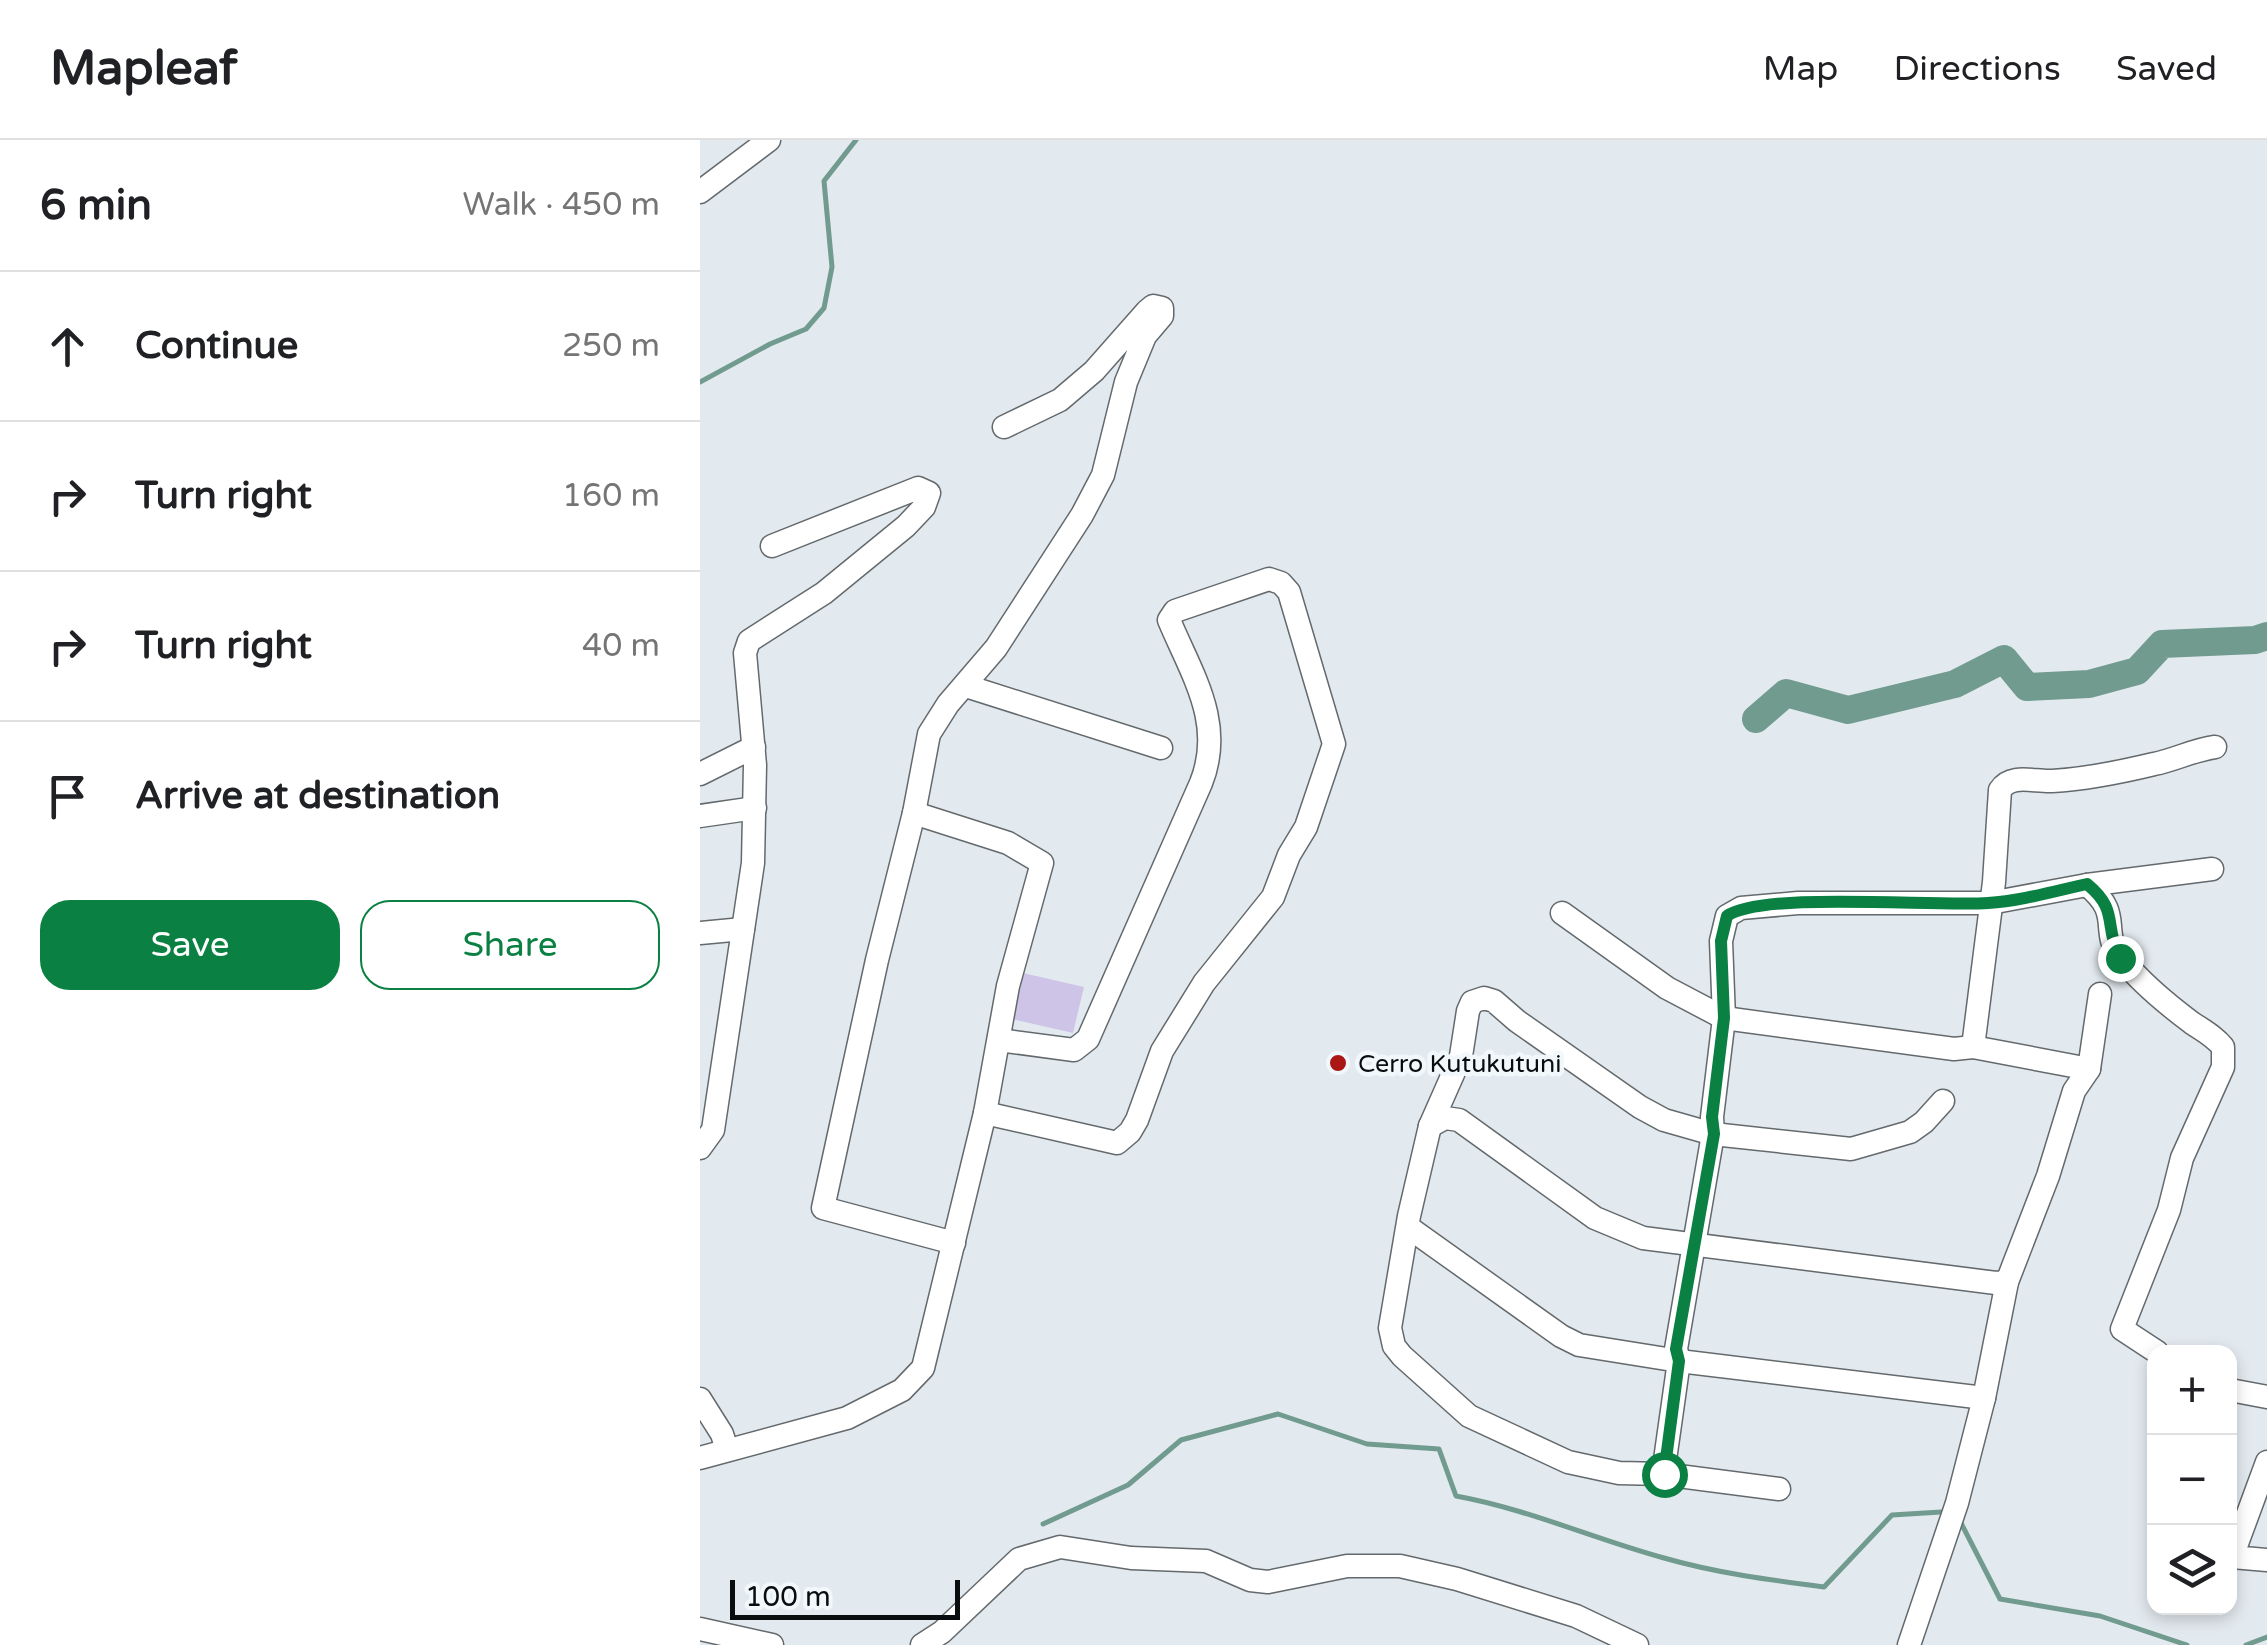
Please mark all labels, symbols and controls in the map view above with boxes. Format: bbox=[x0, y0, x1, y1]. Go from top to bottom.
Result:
text: Mapleaf bbox=[50, 40, 237, 98]
text: Map bbox=[1763, 48, 1838, 90]
text: Directions bbox=[1893, 48, 2061, 90]
text: Saved bbox=[2116, 48, 2217, 90]
text: 6 min bbox=[40, 180, 152, 231]
text: Walk · 450 m bbox=[463, 186, 660, 224]
icon: ahead bbox=[40, 319, 95, 374]
text: Continue bbox=[135, 323, 298, 369]
text: 250 m bbox=[562, 327, 660, 365]
icon: right bbox=[40, 469, 95, 524]
text: Turn right bbox=[135, 473, 312, 519]
text: 160 m bbox=[562, 477, 660, 515]
icon: right bbox=[40, 619, 95, 674]
text: Turn right bbox=[135, 623, 312, 669]
text: 40 m bbox=[582, 627, 660, 665]
icon: arrive bbox=[40, 769, 95, 824]
text: Arrive at destination bbox=[135, 773, 500, 819]
button: Save bbox=[40, 900, 340, 990]
button: Share bbox=[360, 900, 660, 990]
route end bbox=[2098, 936, 2144, 982]
place label: Cerro Kutukutuni bbox=[1358, 1049, 1561, 1079]
marker: Cerro Kutukutuni bbox=[1327, 1052, 1349, 1074]
map controls bbox=[2147, 1345, 2237, 1615]
button: + bbox=[2147, 1345, 2237, 1435]
button: − bbox=[2147, 1435, 2237, 1525]
route start bbox=[1642, 1452, 1688, 1498]
button: layers bbox=[2147, 1525, 2237, 1615]
scale bar bbox=[730, 1575, 960, 1620]
text: 100 m bbox=[745, 1580, 831, 1614]

